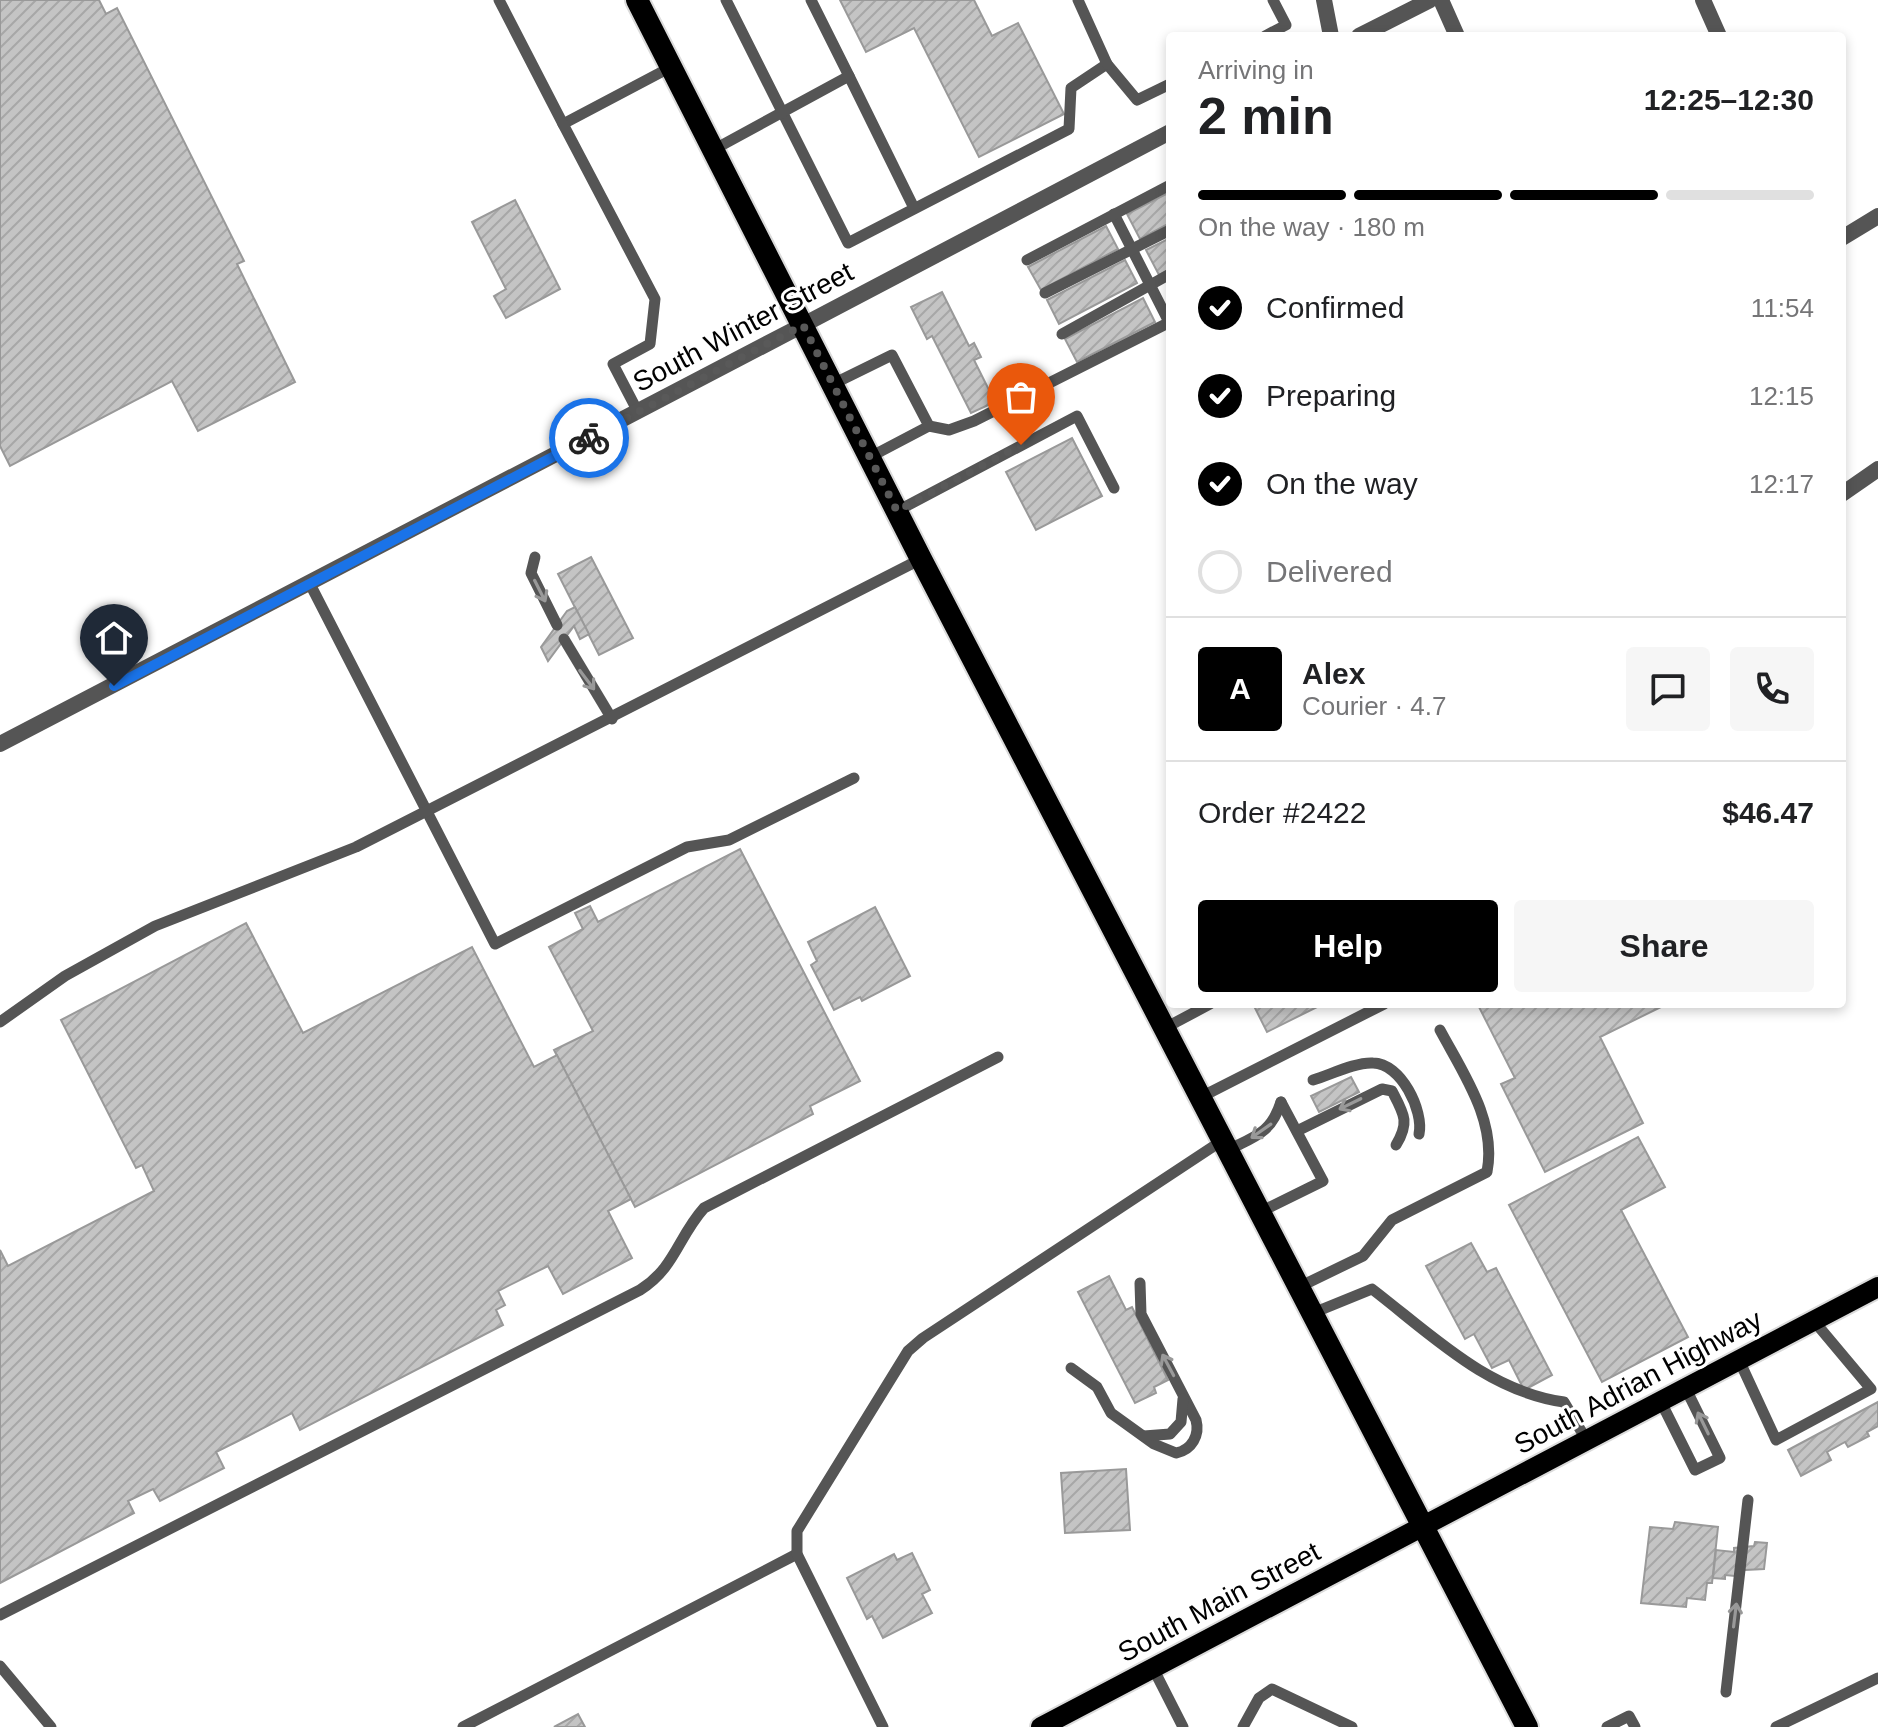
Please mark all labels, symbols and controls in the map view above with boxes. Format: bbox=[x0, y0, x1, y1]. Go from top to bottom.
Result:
text: Arriving in bbox=[1198, 55, 1314, 85]
text: 12:25–12:30 bbox=[1644, 83, 1814, 116]
text: 2 min bbox=[1198, 87, 1334, 145]
text: On the way · 180 m bbox=[1198, 212, 1425, 242]
street label: South Winter Street bbox=[628, 256, 858, 398]
icon: check bbox=[1198, 286, 1242, 330]
text: Confirmed bbox=[1266, 291, 1404, 324]
text: 11:54 bbox=[1751, 293, 1814, 323]
pin bbox=[987, 363, 1055, 445]
icon: check bbox=[1198, 374, 1242, 418]
icon: bag bbox=[999, 375, 1043, 419]
text: Preparing bbox=[1266, 379, 1396, 412]
text: 12:15 bbox=[1749, 381, 1814, 411]
courier bbox=[549, 398, 629, 478]
icon: bike bbox=[567, 416, 611, 460]
icon: check bbox=[1198, 462, 1242, 506]
text: On the way bbox=[1266, 467, 1418, 500]
text: 12:17 bbox=[1749, 469, 1814, 499]
text: Delivered bbox=[1266, 555, 1393, 588]
one-way arrow bbox=[533, 579, 548, 603]
pin bbox=[80, 604, 148, 686]
icon: home bbox=[92, 616, 136, 660]
button: chat bbox=[1626, 647, 1710, 731]
button: phone bbox=[1730, 647, 1814, 731]
text: Alex bbox=[1302, 657, 1365, 690]
one-way arrow bbox=[579, 668, 596, 690]
text: A bbox=[1229, 672, 1251, 705]
text: Courier · 4.7 bbox=[1302, 691, 1447, 721]
text: Order #2422 bbox=[1198, 796, 1366, 829]
text: $46.47 bbox=[1722, 796, 1814, 829]
button: Help bbox=[1198, 900, 1498, 992]
button: Share bbox=[1514, 900, 1814, 992]
one-way arrow bbox=[1339, 1097, 1363, 1113]
one-way arrow bbox=[1250, 1123, 1273, 1140]
street label: South Adrian Highway bbox=[1509, 1304, 1767, 1460]
one-way arrow bbox=[1159, 1353, 1175, 1377]
one-way arrow bbox=[1695, 1412, 1710, 1436]
street label: South Main Street bbox=[1113, 1536, 1325, 1668]
one-way arrow bbox=[1727, 1602, 1742, 1628]

